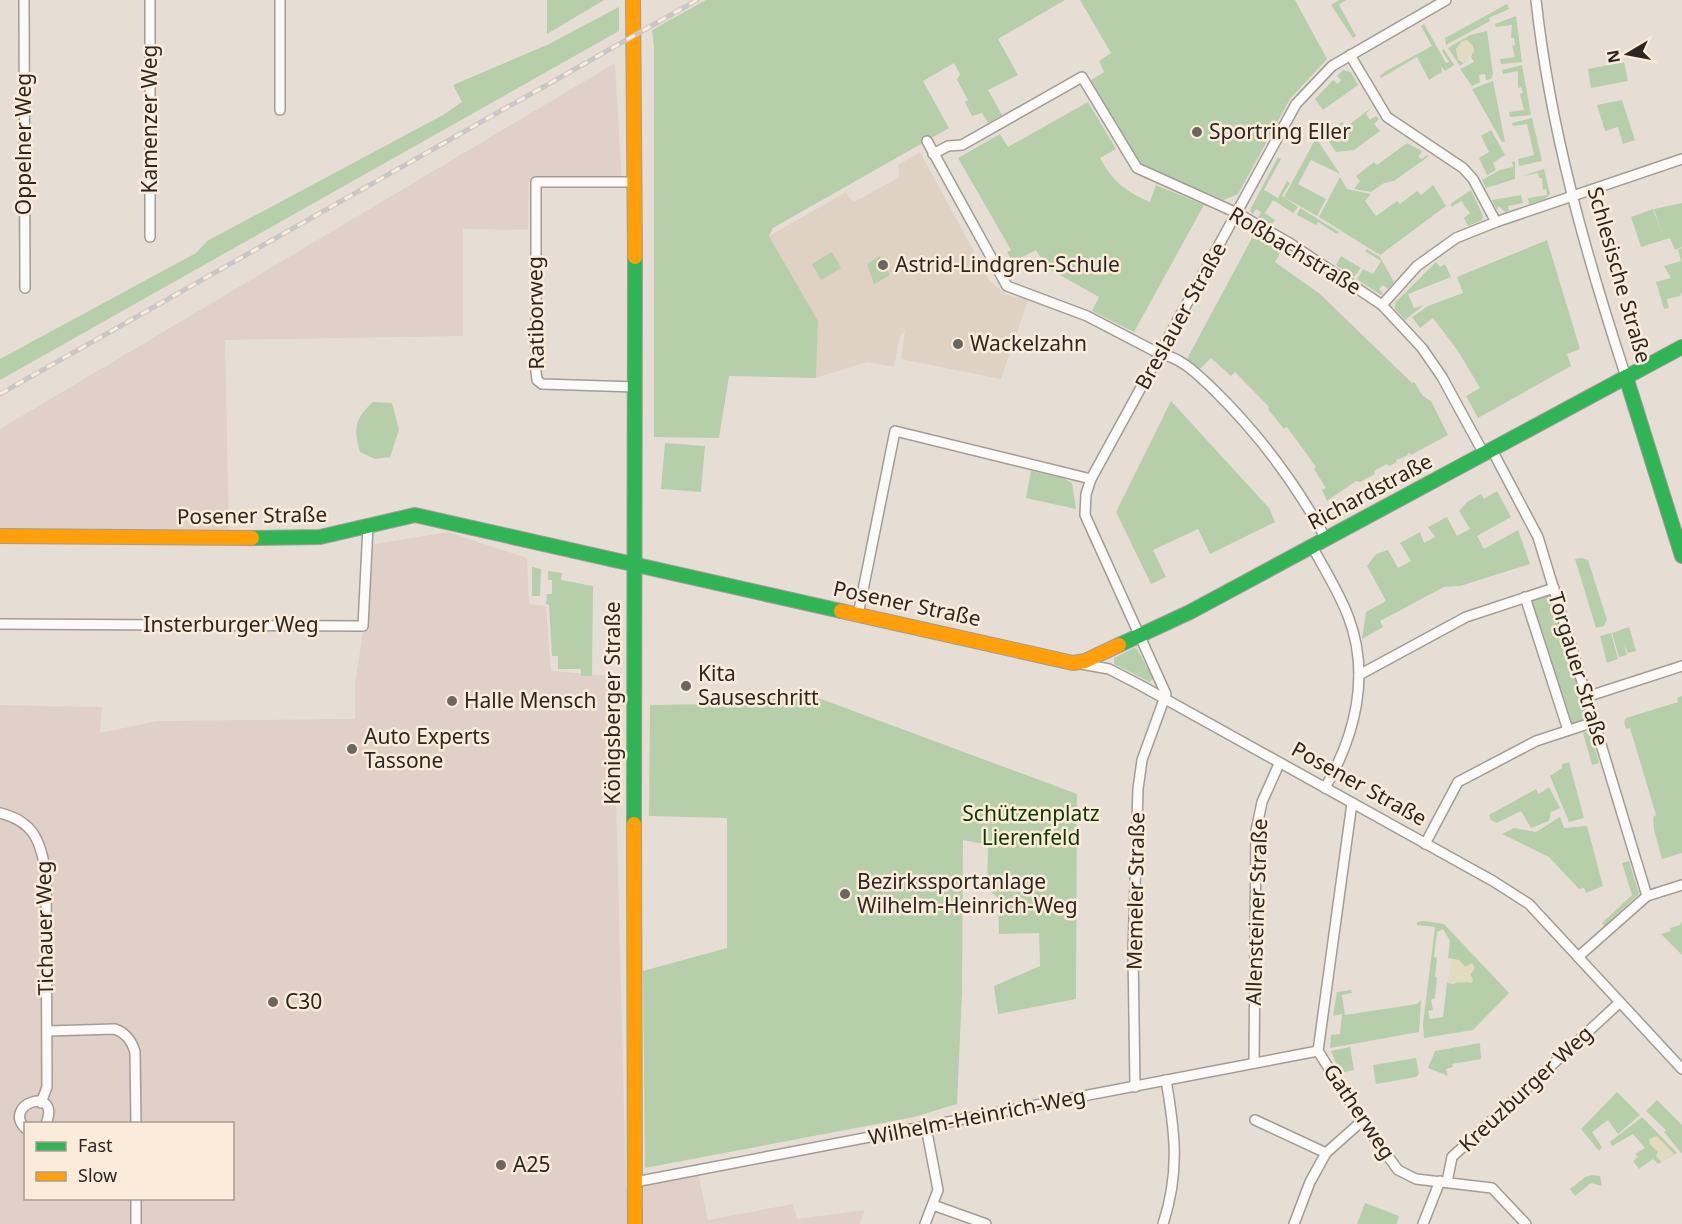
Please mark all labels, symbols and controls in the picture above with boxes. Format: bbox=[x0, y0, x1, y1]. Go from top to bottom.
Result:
north arrow bbox=[1598, 24, 1658, 84]
street label: Kamenzer Weg bbox=[135, 45, 163, 193]
text: N bbox=[1601, 48, 1625, 65]
street label: Oppelner Weg bbox=[9, 73, 37, 215]
place label: Sportring Eller bbox=[1209, 117, 1351, 145]
marker: Sportring Eller bbox=[1190, 125, 1204, 139]
street label: Schlesische Straße bbox=[1581, 183, 1659, 366]
street label: Roßbachstraße bbox=[1224, 200, 1367, 301]
street label: Breslauer Straße bbox=[1128, 237, 1232, 394]
place label: Astrid-Lindgren-Schule bbox=[895, 250, 1120, 278]
street label: Ratiborweg bbox=[520, 256, 550, 370]
marker: Astrid-Lindgren-Schule bbox=[876, 258, 890, 272]
place label: Wackelzahn bbox=[970, 329, 1087, 357]
marker: Wackelzahn bbox=[951, 337, 965, 351]
street label: Richardstraße bbox=[1302, 447, 1437, 536]
street label: Posener Straße bbox=[176, 500, 327, 530]
street label: Posener Straße bbox=[831, 574, 984, 632]
street label: Torgauer Straße bbox=[1542, 588, 1616, 749]
street label: Königsberger Straße bbox=[598, 601, 626, 805]
street label: Insterburger Weg bbox=[143, 610, 319, 638]
place label: Kita Sauseschritt bbox=[698, 659, 819, 711]
marker: Kita Sauseschritt bbox=[679, 679, 693, 693]
place label: Halle Mensch bbox=[464, 686, 596, 714]
marker: Halle Mensch bbox=[445, 694, 459, 708]
place label: Auto Experts Tassone bbox=[364, 722, 490, 774]
street label: Posener Straße bbox=[1287, 734, 1432, 832]
marker: Auto Experts Tassone bbox=[345, 742, 359, 756]
park label: Schützenplatz Lierenfeld bbox=[962, 799, 1100, 851]
street label: Memeler Straße bbox=[1120, 812, 1150, 970]
street label: Allensteiner Straße bbox=[1239, 818, 1273, 1006]
street label: Tichauer Weg bbox=[29, 860, 59, 996]
place label: Bezirkssportanlage Wilhelm-Heinrich-Weg bbox=[857, 867, 1078, 919]
marker: Bezirkssportanlage Wilhelm-Heinrich-Weg bbox=[838, 887, 852, 901]
place label: C30 bbox=[285, 987, 322, 1015]
marker: C30 bbox=[266, 995, 280, 1009]
street label: Kreuzburger Weg bbox=[1452, 1019, 1598, 1158]
street label: Gatherweg bbox=[1318, 1058, 1402, 1165]
street label: Wilhelm-Heinrich-Weg bbox=[866, 1081, 1088, 1151]
legend bbox=[24, 1122, 234, 1200]
text: Fast bbox=[78, 1133, 113, 1157]
place label: A25 bbox=[513, 1150, 550, 1178]
marker: A25 bbox=[494, 1158, 508, 1172]
text: Slow bbox=[78, 1163, 117, 1187]

